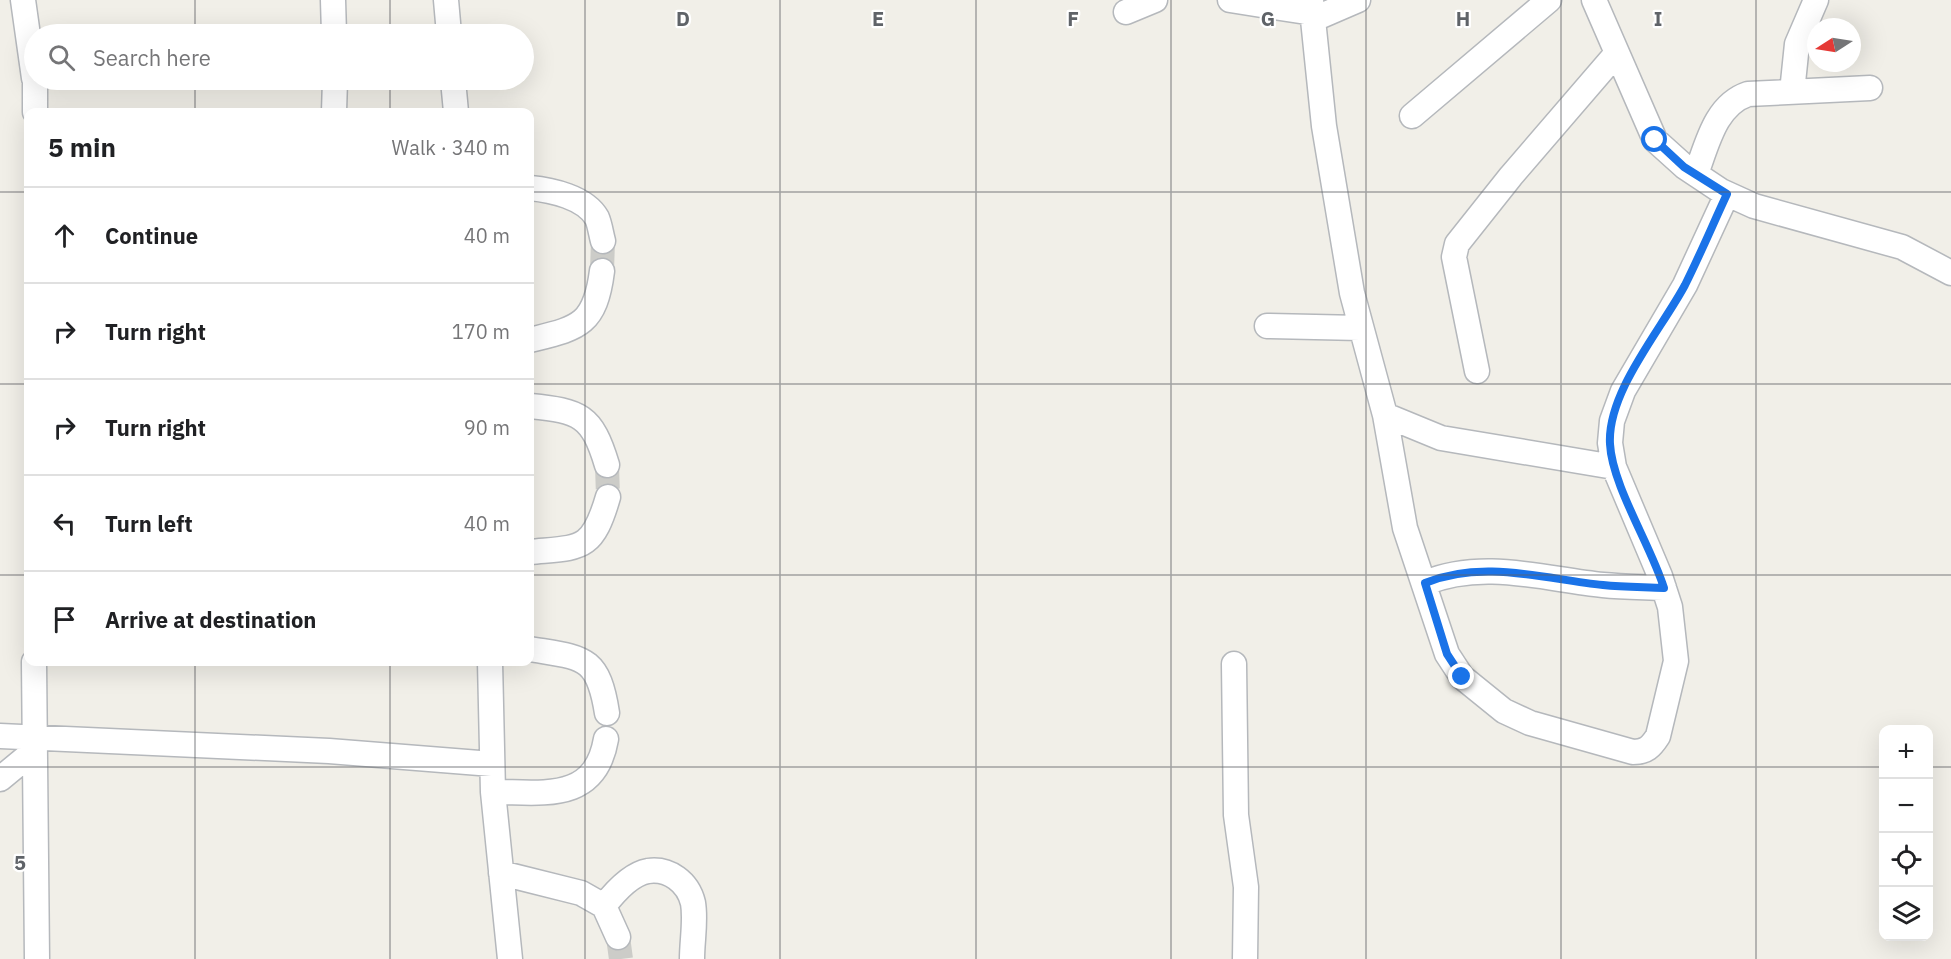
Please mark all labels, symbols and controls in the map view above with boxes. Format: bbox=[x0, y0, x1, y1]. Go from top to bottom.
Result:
text: D bbox=[676, 5, 690, 32]
text: E bbox=[872, 5, 884, 32]
text: F bbox=[1067, 5, 1079, 32]
text: G bbox=[1261, 5, 1275, 32]
text: H bbox=[1456, 5, 1470, 32]
text: I bbox=[1654, 5, 1662, 32]
north arrow bbox=[1807, 18, 1861, 72]
search box bbox=[24, 24, 534, 90]
icon: search bbox=[45, 41, 78, 74]
text: Search here bbox=[93, 43, 211, 72]
route start bbox=[1641, 126, 1667, 152]
text: 5 min bbox=[48, 130, 116, 164]
text: Walk · 340 m bbox=[392, 134, 510, 161]
icon: ahead bbox=[48, 219, 81, 252]
text: Continue bbox=[105, 221, 198, 250]
text: 40 m bbox=[464, 222, 510, 249]
icon: right bbox=[48, 315, 81, 348]
text: Turn right bbox=[105, 317, 206, 346]
text: 170 m bbox=[452, 318, 510, 345]
icon: right bbox=[48, 411, 81, 444]
text: Turn right bbox=[105, 413, 206, 442]
text: 90 m bbox=[464, 414, 510, 441]
icon: left bbox=[48, 507, 81, 540]
text: Turn left bbox=[105, 509, 193, 538]
text: 40 m bbox=[464, 510, 510, 537]
icon: arrive bbox=[48, 603, 81, 636]
text: Arrive at destination bbox=[105, 605, 316, 634]
route end bbox=[1448, 663, 1474, 689]
map controls bbox=[1879, 725, 1933, 941]
button: + bbox=[1879, 725, 1933, 779]
button: − bbox=[1879, 779, 1933, 833]
button: locate bbox=[1879, 833, 1933, 887]
text: 5 bbox=[14, 849, 26, 876]
button: layers bbox=[1879, 887, 1933, 941]

